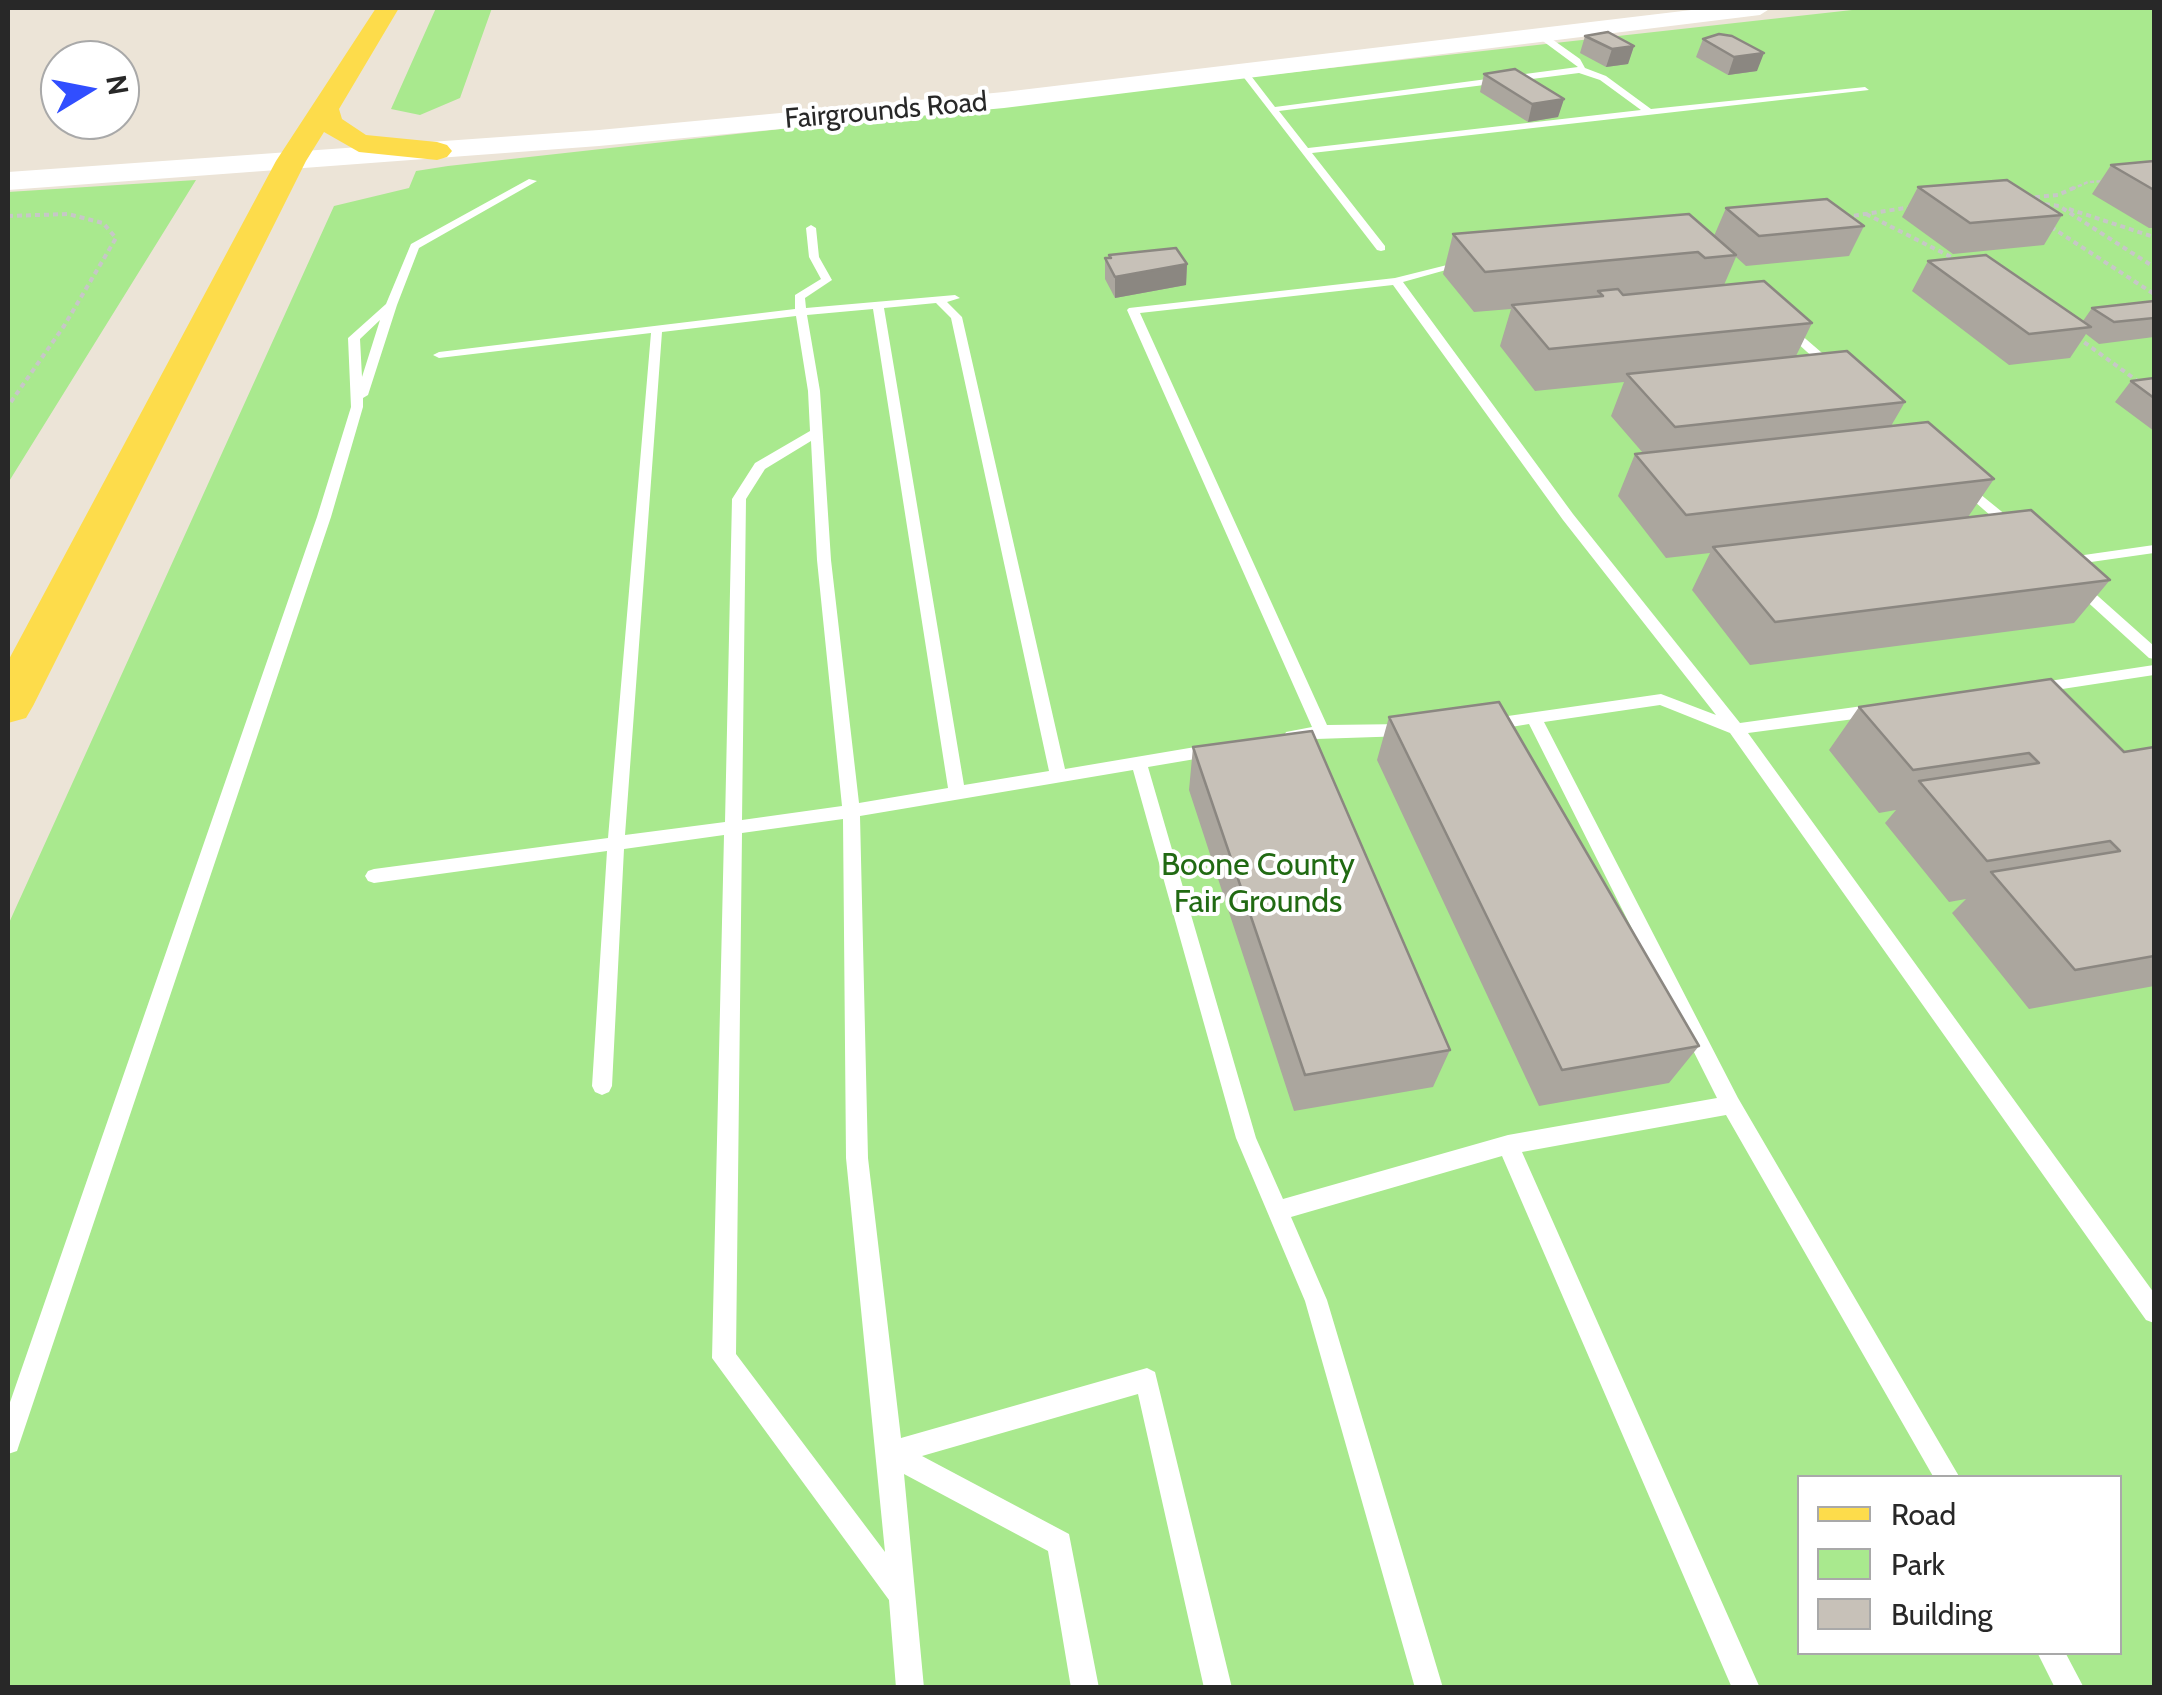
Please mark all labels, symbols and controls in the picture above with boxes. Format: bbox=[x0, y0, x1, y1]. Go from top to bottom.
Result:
north arrow bbox=[40, 40, 140, 140]
text: N bbox=[99, 72, 136, 98]
street label: Fairgrounds Road bbox=[783, 85, 989, 137]
park label: Boone County Fair Grounds bbox=[1161, 847, 1355, 922]
legend bbox=[1797, 1475, 2122, 1655]
text: Road bbox=[1891, 1496, 1956, 1533]
text: Park bbox=[1891, 1546, 1945, 1583]
text: Building bbox=[1891, 1596, 1993, 1633]

